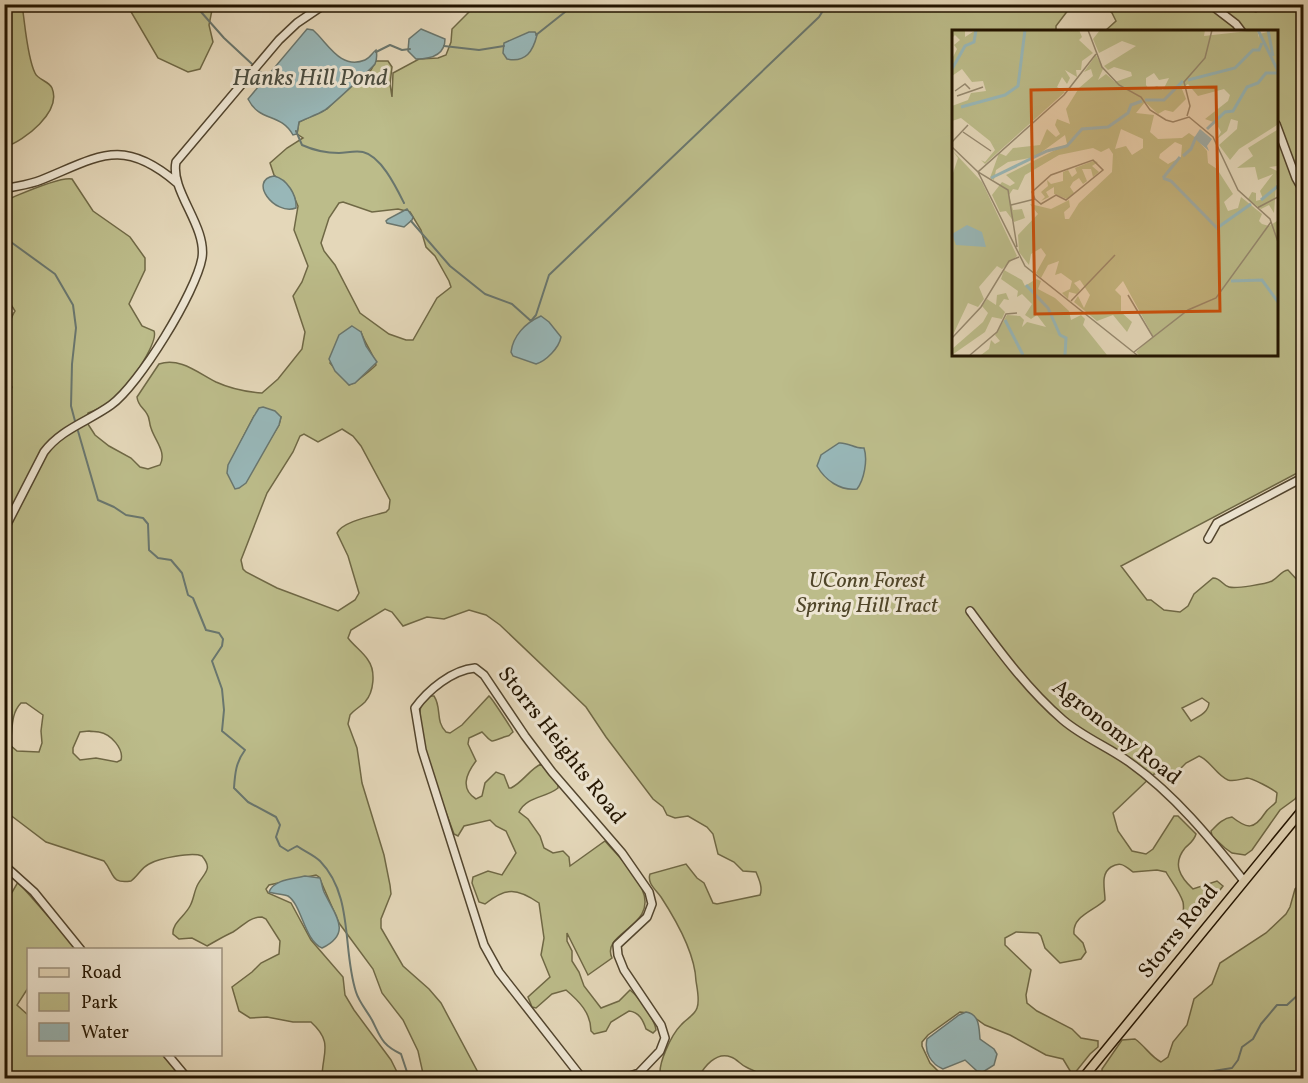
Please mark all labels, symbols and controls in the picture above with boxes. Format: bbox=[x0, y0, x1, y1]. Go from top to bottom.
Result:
inset map bbox=[952, 30, 1278, 356]
water label: Hanks Hill Pond bbox=[232, 62, 388, 96]
park label: UConn Forest Spring Hill Tract bbox=[796, 566, 939, 622]
street label: Storrs Heights Road bbox=[489, 660, 633, 832]
street label: Agronomy Road bbox=[1045, 673, 1187, 793]
street label: Storrs Road bbox=[1131, 878, 1227, 986]
legend bbox=[27, 948, 222, 1056]
text: Road bbox=[81, 961, 122, 986]
text: Park bbox=[81, 991, 118, 1016]
text: Water bbox=[81, 1021, 129, 1046]

